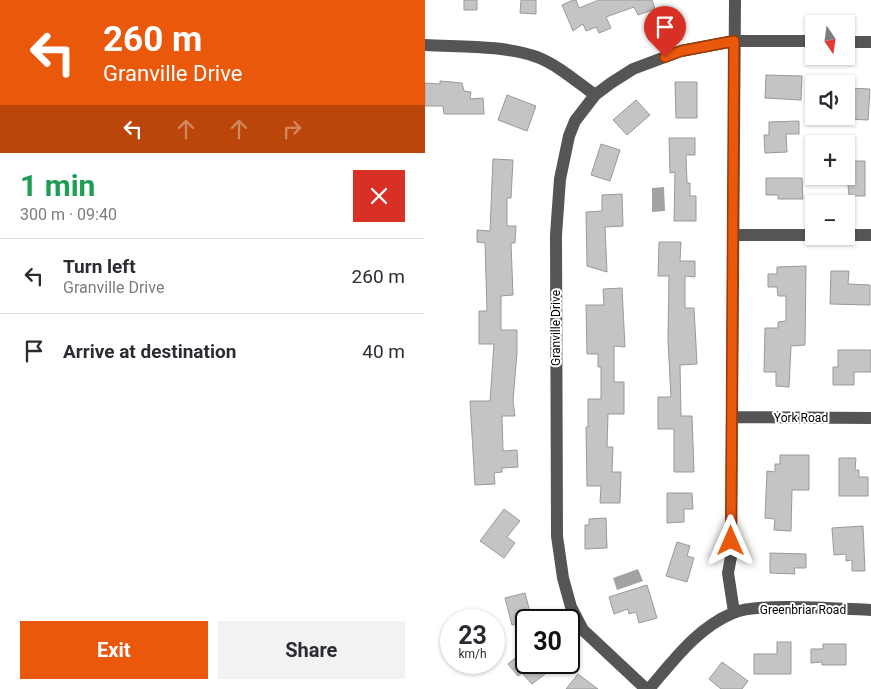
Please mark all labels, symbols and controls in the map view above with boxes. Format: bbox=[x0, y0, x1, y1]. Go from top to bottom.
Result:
pin bbox=[644, 6, 686, 57]
icon: arrive bbox=[651, 13, 679, 41]
north arrow bbox=[805, 15, 855, 65]
map controls bbox=[805, 15, 855, 245]
text: 260 m bbox=[103, 19, 202, 60]
icon: left bbox=[20, 20, 85, 85]
text: Granville Drive bbox=[103, 61, 242, 86]
button: sound bbox=[805, 75, 855, 125]
icon: left bbox=[119, 115, 147, 143]
icon: ahead bbox=[172, 115, 200, 143]
icon: ahead bbox=[225, 115, 253, 143]
icon: right bbox=[278, 115, 306, 143]
button: + bbox=[805, 135, 855, 185]
text: 1 min bbox=[20, 168, 95, 203]
button: close bbox=[353, 170, 405, 222]
button: − bbox=[805, 195, 855, 245]
text: 300 m · 09:40 bbox=[20, 205, 117, 224]
text: Turn left bbox=[63, 255, 136, 278]
icon: left bbox=[20, 262, 48, 290]
text: 260 m bbox=[352, 265, 405, 288]
text: Granville Drive bbox=[63, 278, 164, 297]
street label: Granville Drive bbox=[549, 290, 563, 366]
icon: arrive bbox=[20, 337, 48, 365]
text: Arrive at destination bbox=[63, 340, 236, 363]
text: 40 m bbox=[362, 340, 405, 363]
street label: York Road bbox=[774, 411, 828, 425]
position arrow bbox=[704, 514, 756, 566]
street label: Greenbriar Road bbox=[760, 603, 846, 617]
speed limit sign: 30 bbox=[515, 609, 580, 674]
button: Exit bbox=[20, 621, 208, 679]
button: Share bbox=[218, 621, 405, 679]
text: 23 bbox=[458, 621, 487, 650]
text: km/h bbox=[458, 647, 487, 661]

